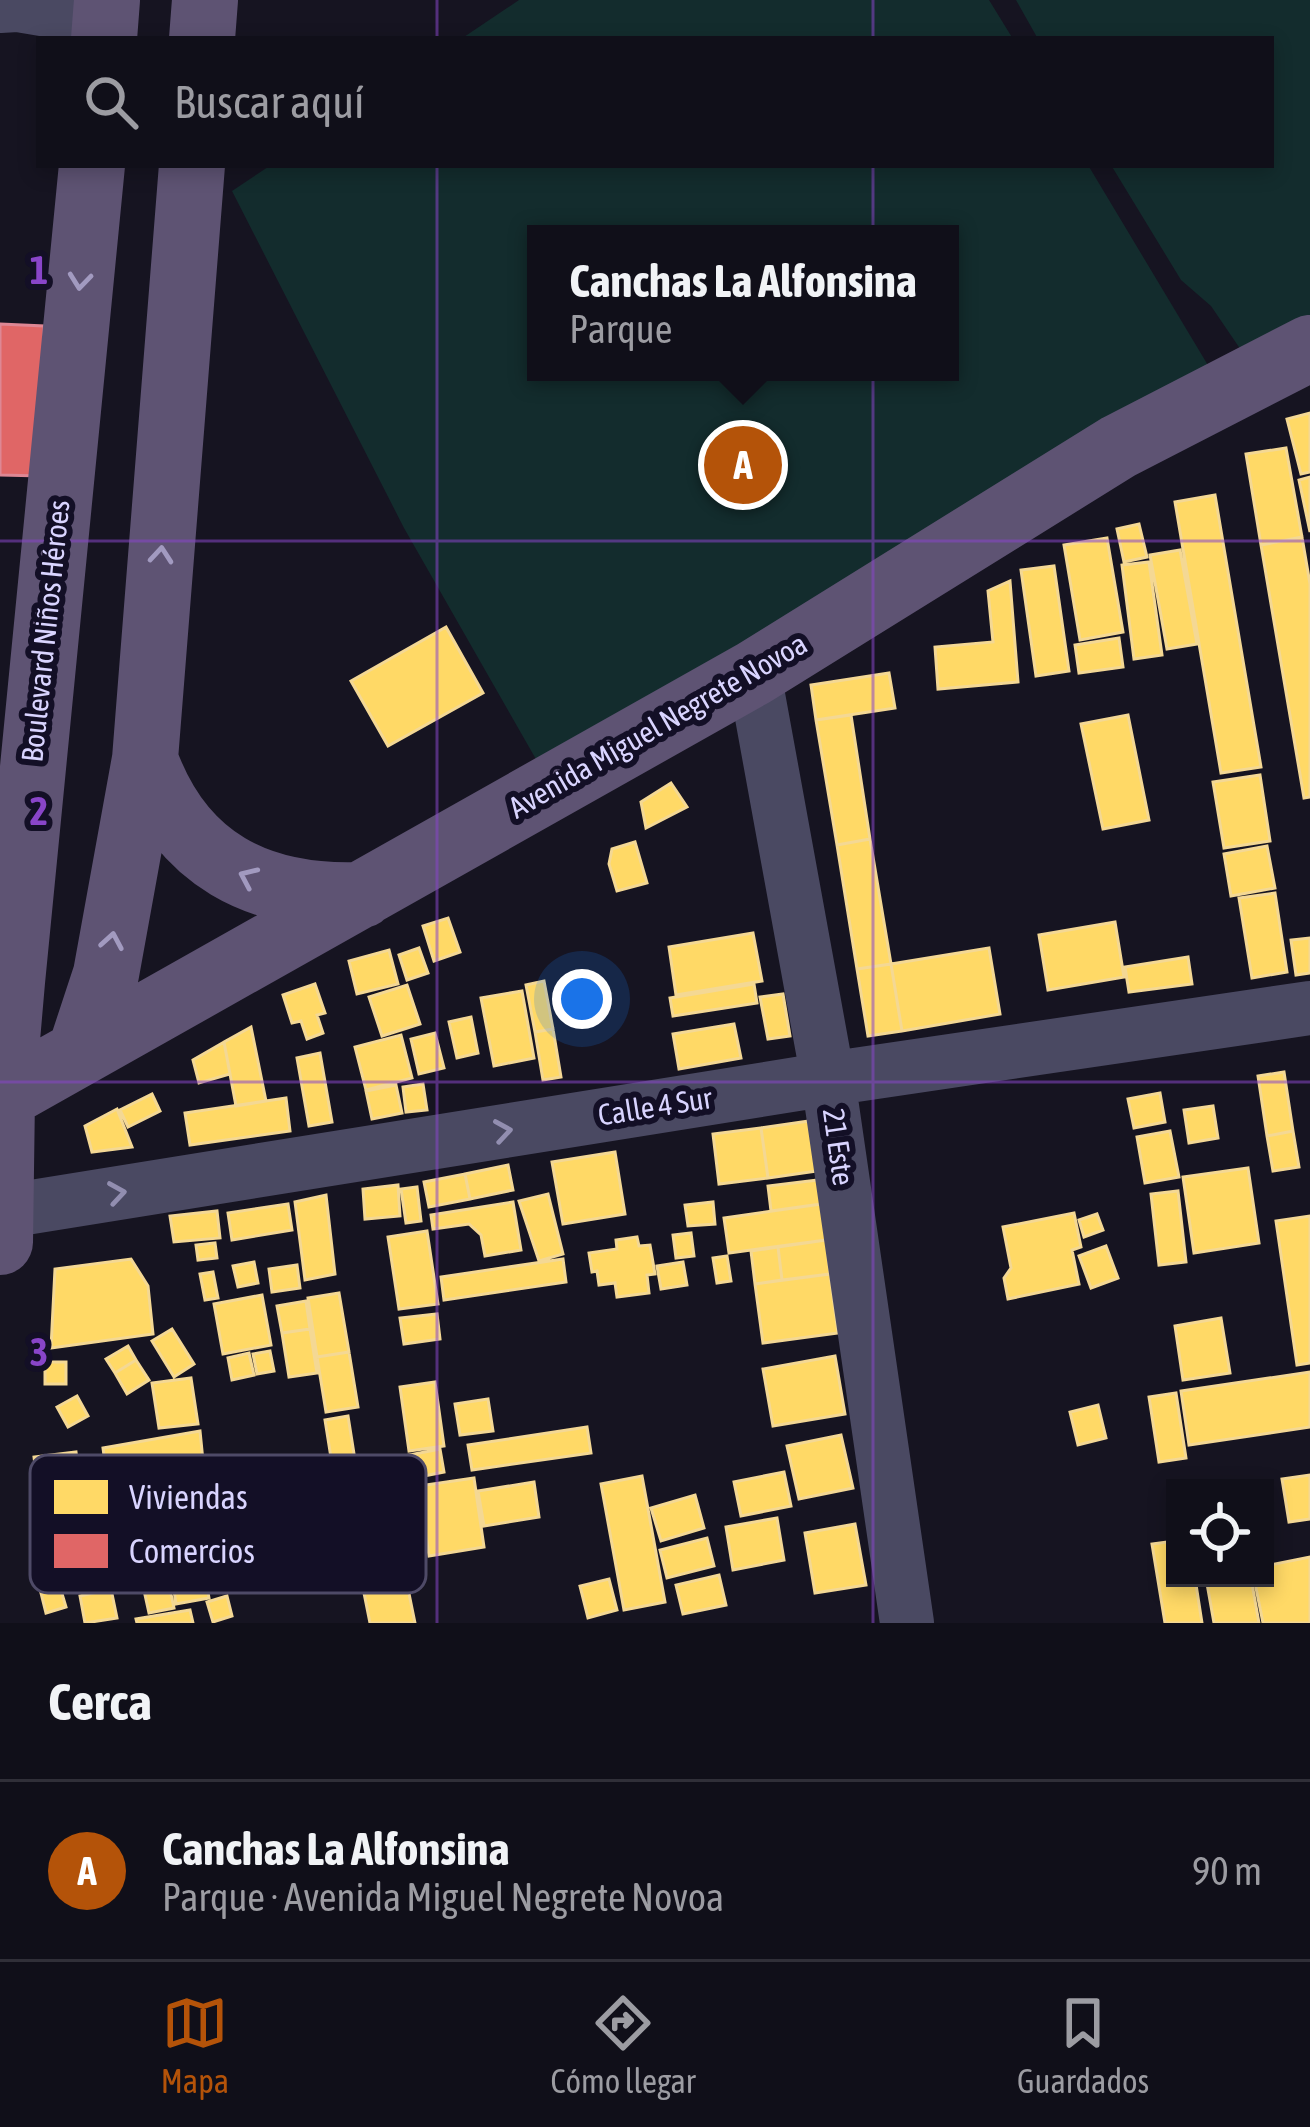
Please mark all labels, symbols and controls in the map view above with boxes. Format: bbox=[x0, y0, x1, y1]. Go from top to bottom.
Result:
search box bbox=[36, 36, 1274, 168]
icon: search bbox=[78, 69, 144, 135]
text: Buscar aquí bbox=[174, 76, 364, 128]
popup bbox=[527, 225, 959, 381]
text: 1 bbox=[30, 248, 48, 292]
text: Canchas La Alfonsina bbox=[569, 255, 917, 307]
one-way arrow bbox=[68, 272, 93, 291]
text: Parque bbox=[569, 307, 672, 351]
pin: A bbox=[704, 420, 782, 510]
street label: Boulevard Niños Héroes bbox=[14, 498, 76, 764]
one-way arrow bbox=[148, 545, 173, 564]
street label: Avenida Miguel Negrete Novoa bbox=[502, 626, 813, 824]
text: 2 bbox=[30, 789, 48, 833]
one-way arrow bbox=[239, 867, 261, 891]
one-way arrow bbox=[98, 931, 124, 951]
your location bbox=[552, 969, 612, 1029]
street label: Calle 4 Sur bbox=[595, 1080, 715, 1132]
street label: 21 Este bbox=[817, 1106, 861, 1188]
one-way arrow bbox=[492, 1120, 512, 1145]
one-way arrow bbox=[108, 1181, 127, 1207]
text: 3 bbox=[30, 1330, 48, 1374]
legend bbox=[30, 1455, 426, 1593]
text: Viviendas bbox=[129, 1478, 248, 1516]
map controls bbox=[1166, 1479, 1274, 1587]
button: locate bbox=[1166, 1479, 1274, 1587]
text: Comercios bbox=[129, 1532, 255, 1570]
text: Cerca bbox=[48, 1672, 152, 1731]
text: Canchas La Alfonsina bbox=[162, 1823, 509, 1875]
text: A bbox=[77, 1849, 97, 1893]
text: 90 m bbox=[1192, 1849, 1262, 1893]
text: Parque · Avenida Miguel Negrete Novoa bbox=[162, 1875, 724, 1919]
tab: Mapa bbox=[161, 1990, 229, 2100]
tab: Cómo llegar bbox=[551, 1990, 696, 2100]
tab: Guardados bbox=[1017, 1990, 1149, 2100]

